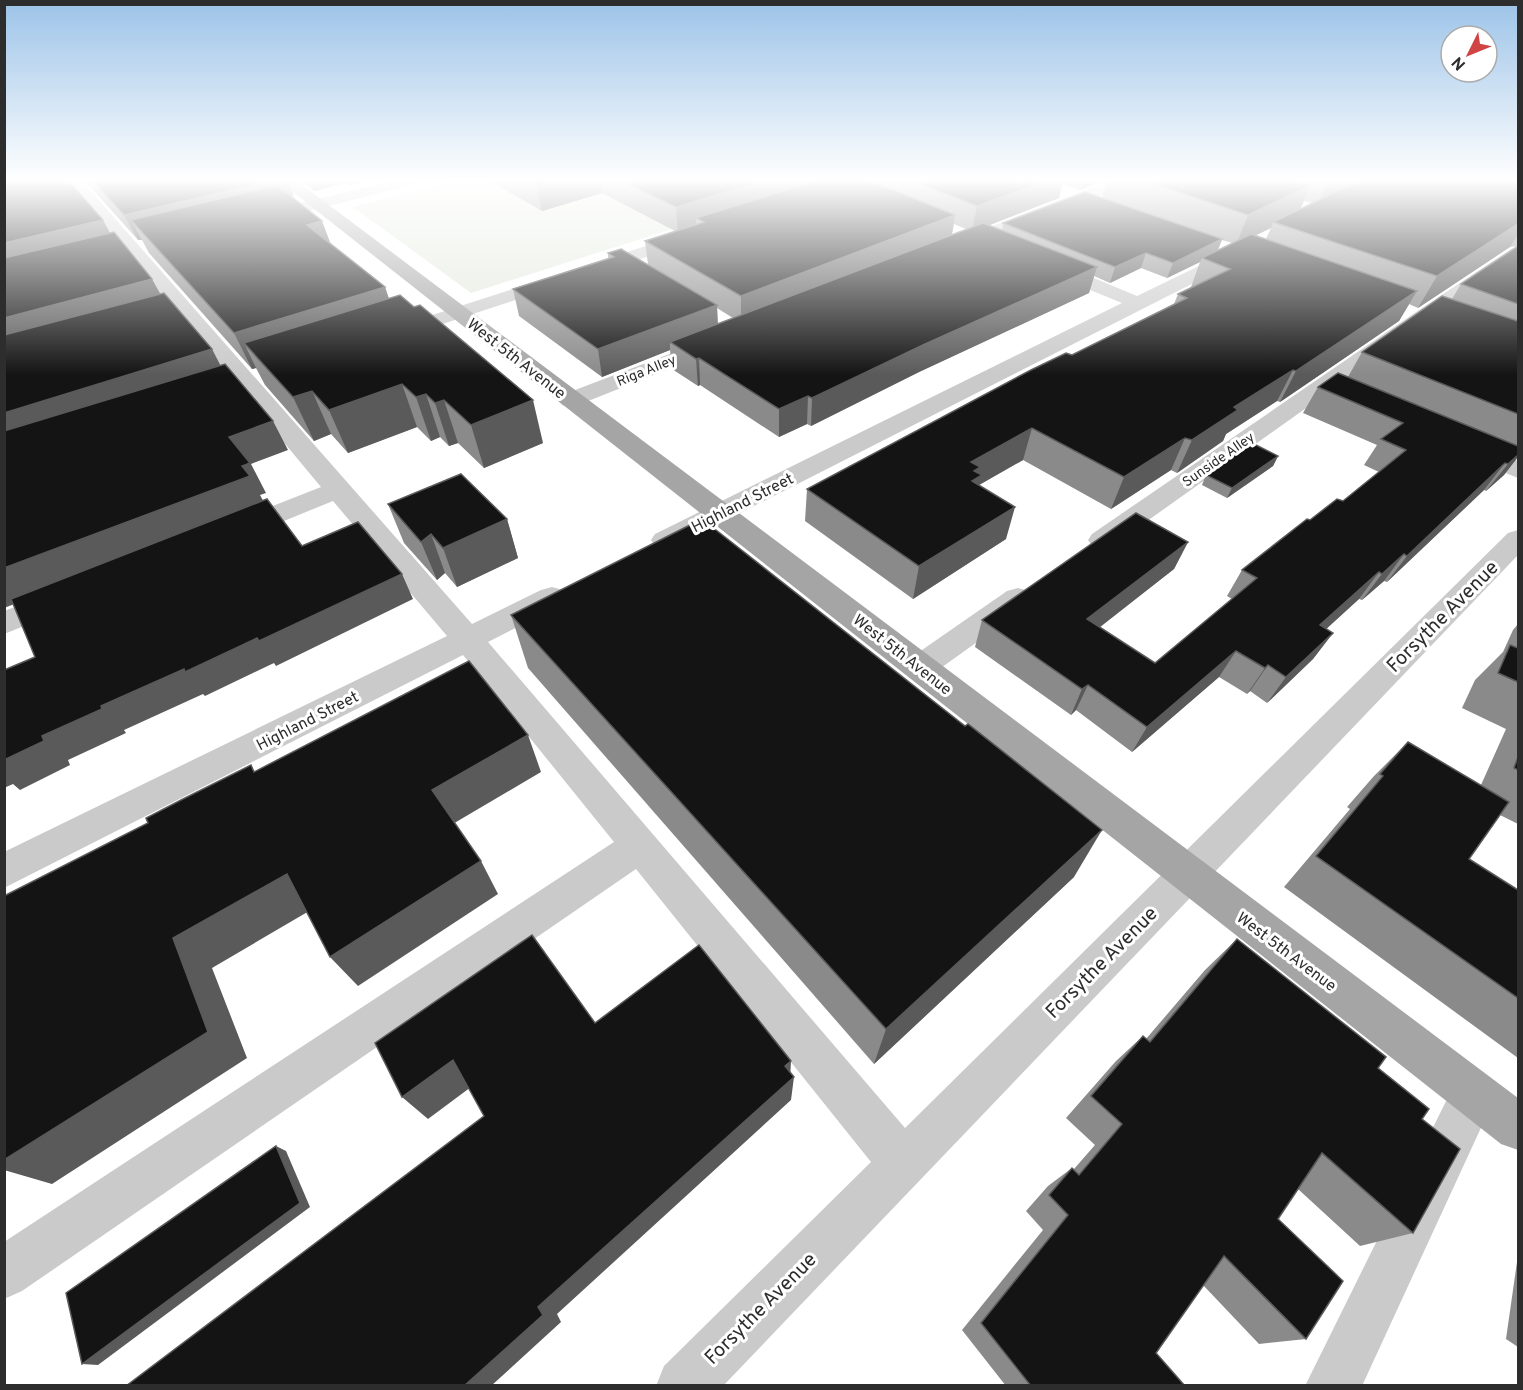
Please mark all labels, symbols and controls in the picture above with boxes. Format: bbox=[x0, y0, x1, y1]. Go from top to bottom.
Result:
north arrow bbox=[1439, 24, 1499, 84]
text: N bbox=[1448, 52, 1471, 74]
street label: West 5th Avenue bbox=[462, 315, 569, 404]
street label: Riga Alley bbox=[614, 352, 679, 391]
street label: Sunside Alley bbox=[1180, 429, 1258, 491]
street label: Highland Street bbox=[688, 469, 797, 538]
street label: Forsythe Avenue bbox=[1382, 556, 1505, 679]
street label: West 5th Avenue bbox=[848, 611, 955, 700]
street label: Highland Street bbox=[253, 687, 362, 756]
street label: Forsythe Avenue bbox=[1041, 902, 1164, 1025]
street label: West 5th Avenue bbox=[1232, 909, 1340, 997]
street label: Forsythe Avenue bbox=[700, 1248, 823, 1371]

